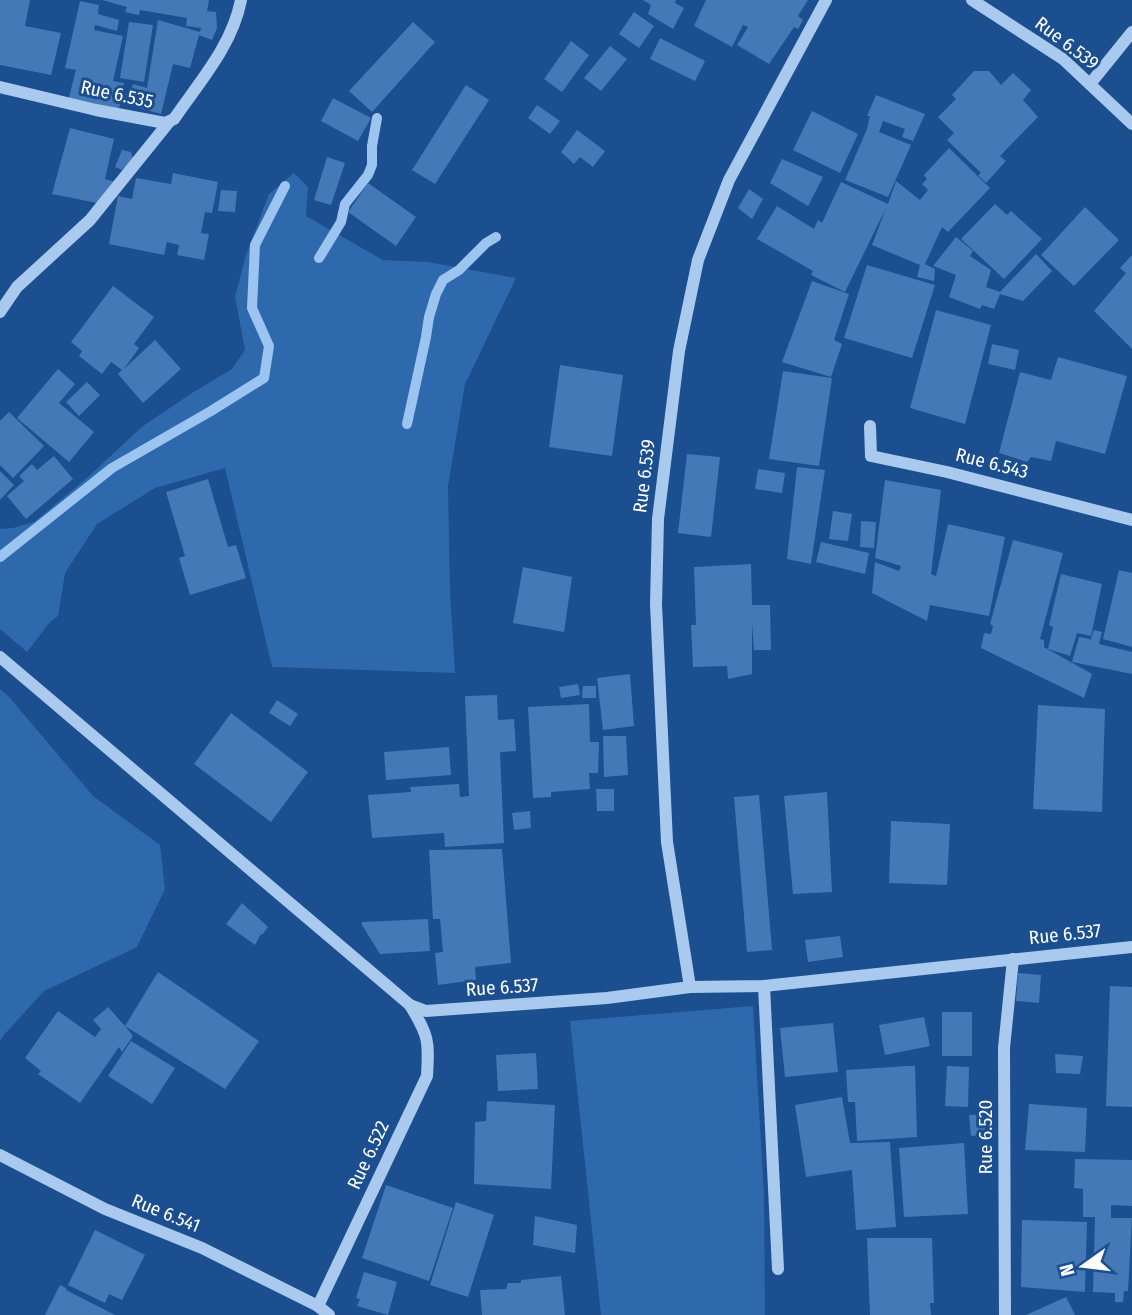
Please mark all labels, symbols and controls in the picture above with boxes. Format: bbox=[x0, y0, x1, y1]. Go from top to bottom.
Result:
street label: Rue 6.539 bbox=[1031, 12, 1103, 74]
street label: Rue 6.535 bbox=[79, 75, 155, 113]
street label: Rue 6.539 bbox=[628, 438, 660, 514]
street label: Rue 6.543 bbox=[953, 443, 1031, 483]
street label: Rue 6.537 bbox=[1028, 919, 1103, 949]
street label: Rue 6.537 bbox=[465, 973, 539, 1001]
street label: Rue 6.520 bbox=[974, 1100, 997, 1174]
street label: Rue 6.522 bbox=[342, 1117, 394, 1193]
street label: Rue 6.541 bbox=[128, 1189, 204, 1237]
north arrow bbox=[1048, 1231, 1118, 1301]
text: N bbox=[1054, 1262, 1080, 1278]

